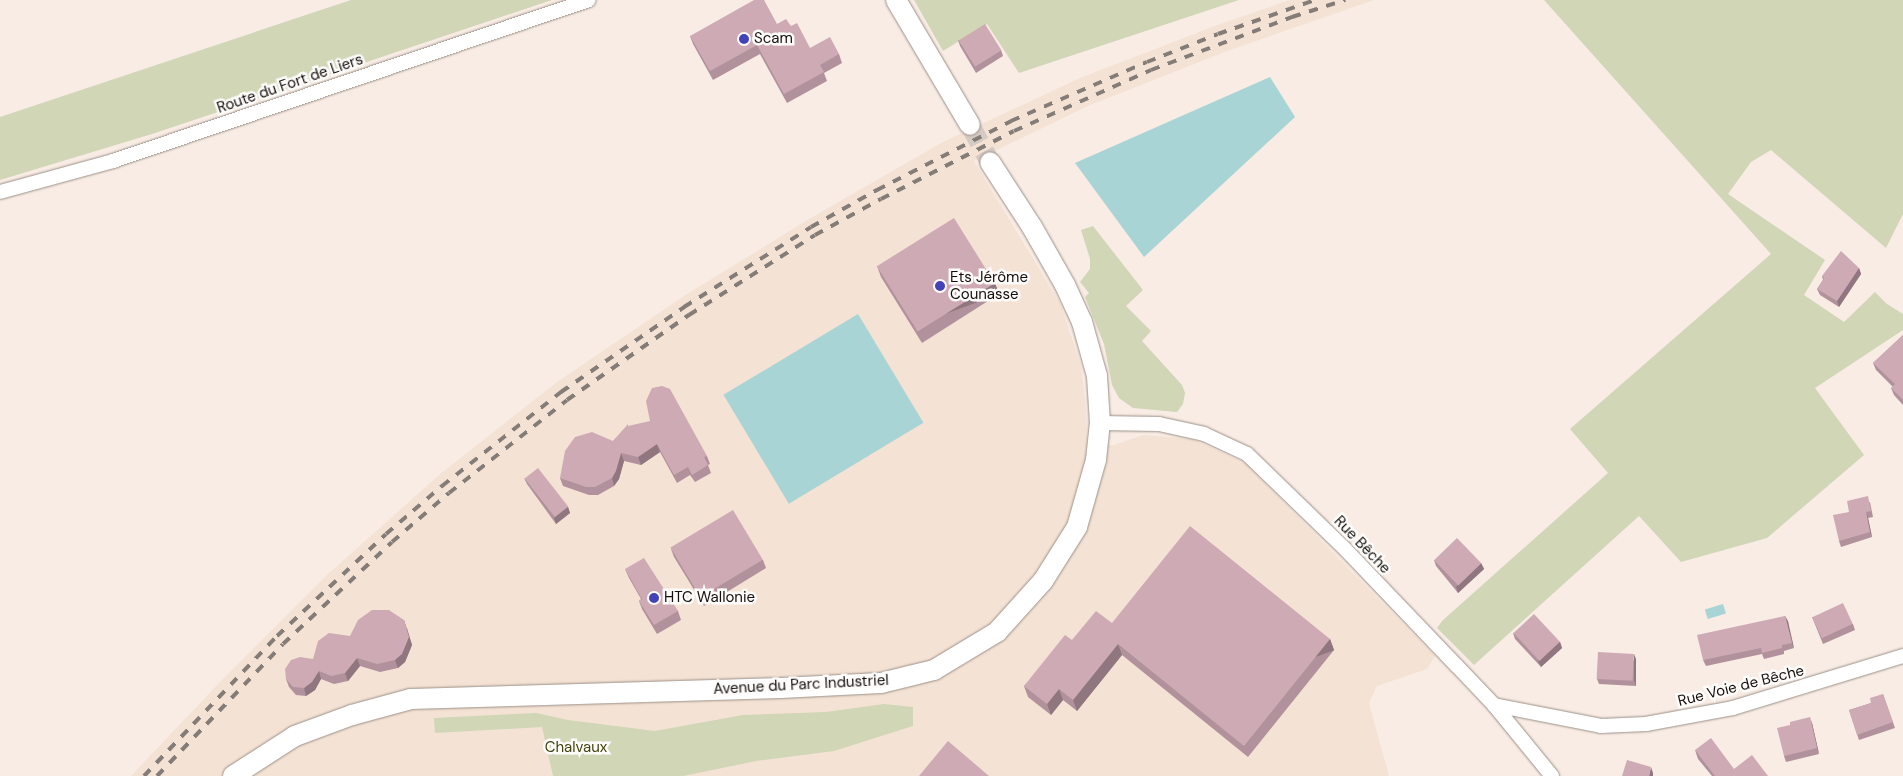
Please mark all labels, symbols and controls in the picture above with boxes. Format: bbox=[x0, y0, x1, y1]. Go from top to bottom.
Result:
place label: Scam bbox=[754, 30, 793, 48]
marker: Scam bbox=[738, 33, 750, 45]
street label: Route du Fort de Liers bbox=[215, 51, 365, 117]
place label: Ets Jérôme Counasse bbox=[950, 268, 1028, 303]
marker: Ets Jérôme Counasse bbox=[934, 280, 946, 292]
street label: Rue Bêche bbox=[1330, 512, 1394, 578]
place label: HTC Wallonie bbox=[664, 589, 755, 607]
marker: HTC Wallonie bbox=[648, 592, 660, 604]
street label: Rue Voie de Bêche bbox=[1676, 662, 1806, 710]
street label: Avenue du Parc Industriel bbox=[713, 671, 889, 699]
park label: Chalvaux bbox=[545, 739, 607, 757]

